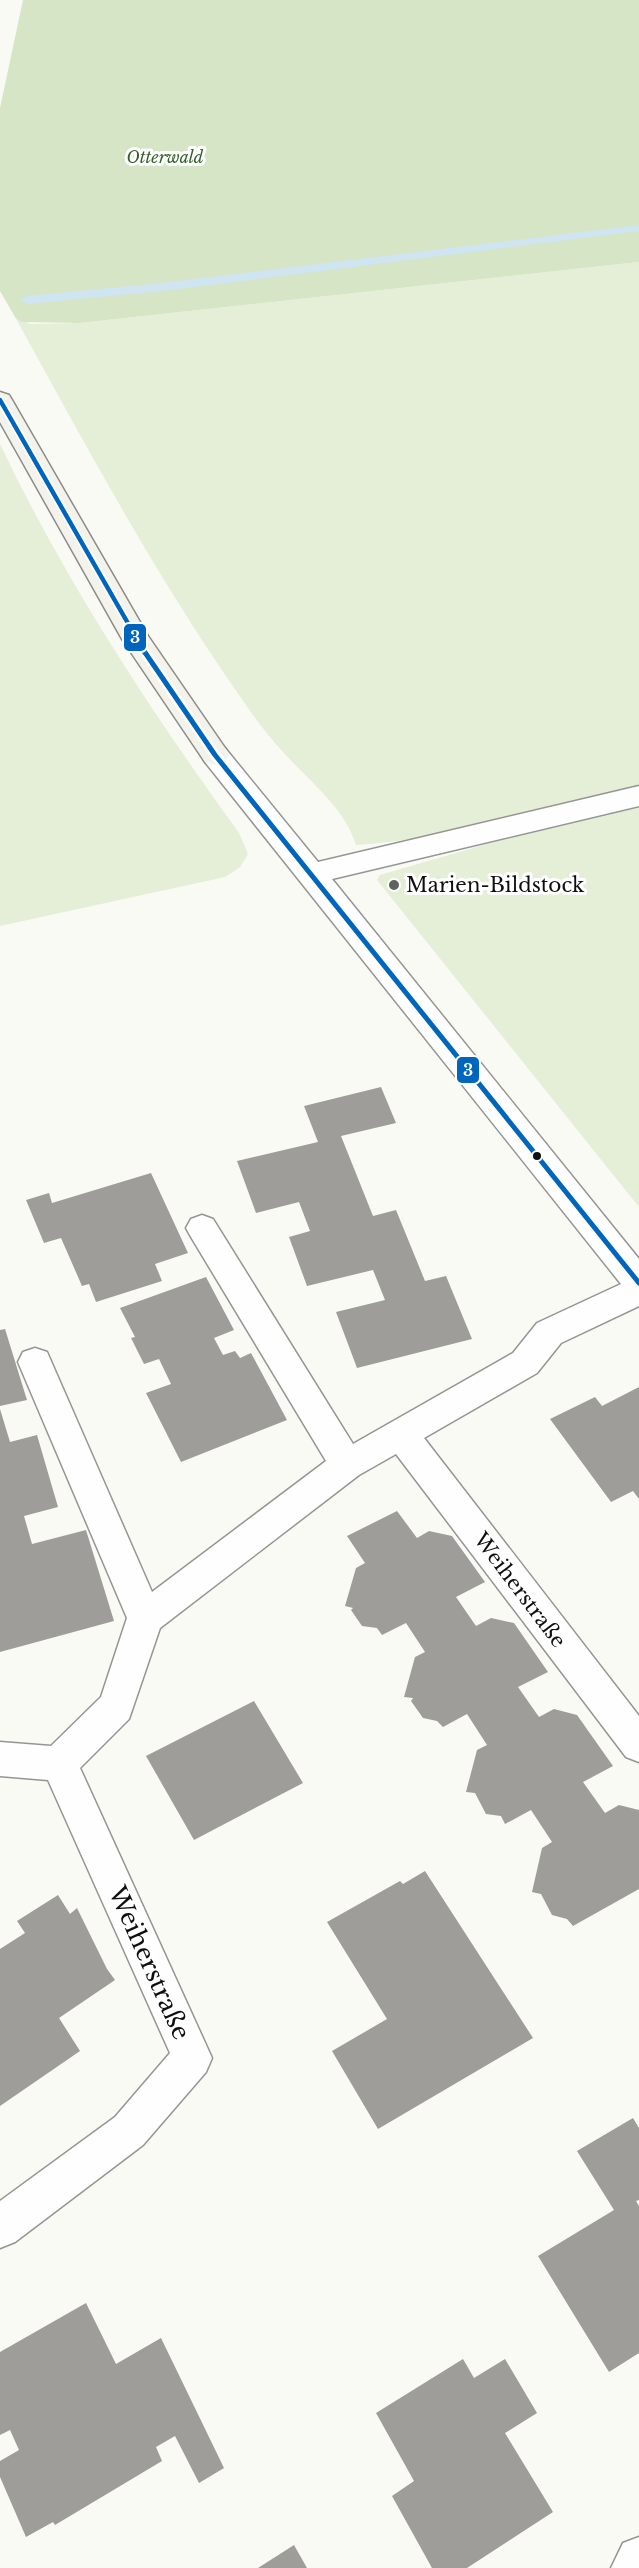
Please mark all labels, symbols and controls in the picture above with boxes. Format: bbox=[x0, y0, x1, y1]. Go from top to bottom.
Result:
park label: Otterwald bbox=[127, 147, 204, 167]
line badge: 3 bbox=[123, 623, 147, 652]
text: 3 bbox=[130, 627, 140, 647]
place label: Marien-Bildstock bbox=[406, 873, 585, 897]
marker: Marien-Bildstock bbox=[387, 878, 401, 892]
line badge: 3 bbox=[456, 1056, 480, 1084]
text: 3 bbox=[463, 1060, 473, 1080]
unlabelled marker bbox=[531, 1150, 543, 1162]
street label: Weiherstraße bbox=[468, 1527, 571, 1652]
street label: Weiherstraße bbox=[102, 1881, 196, 2044]

